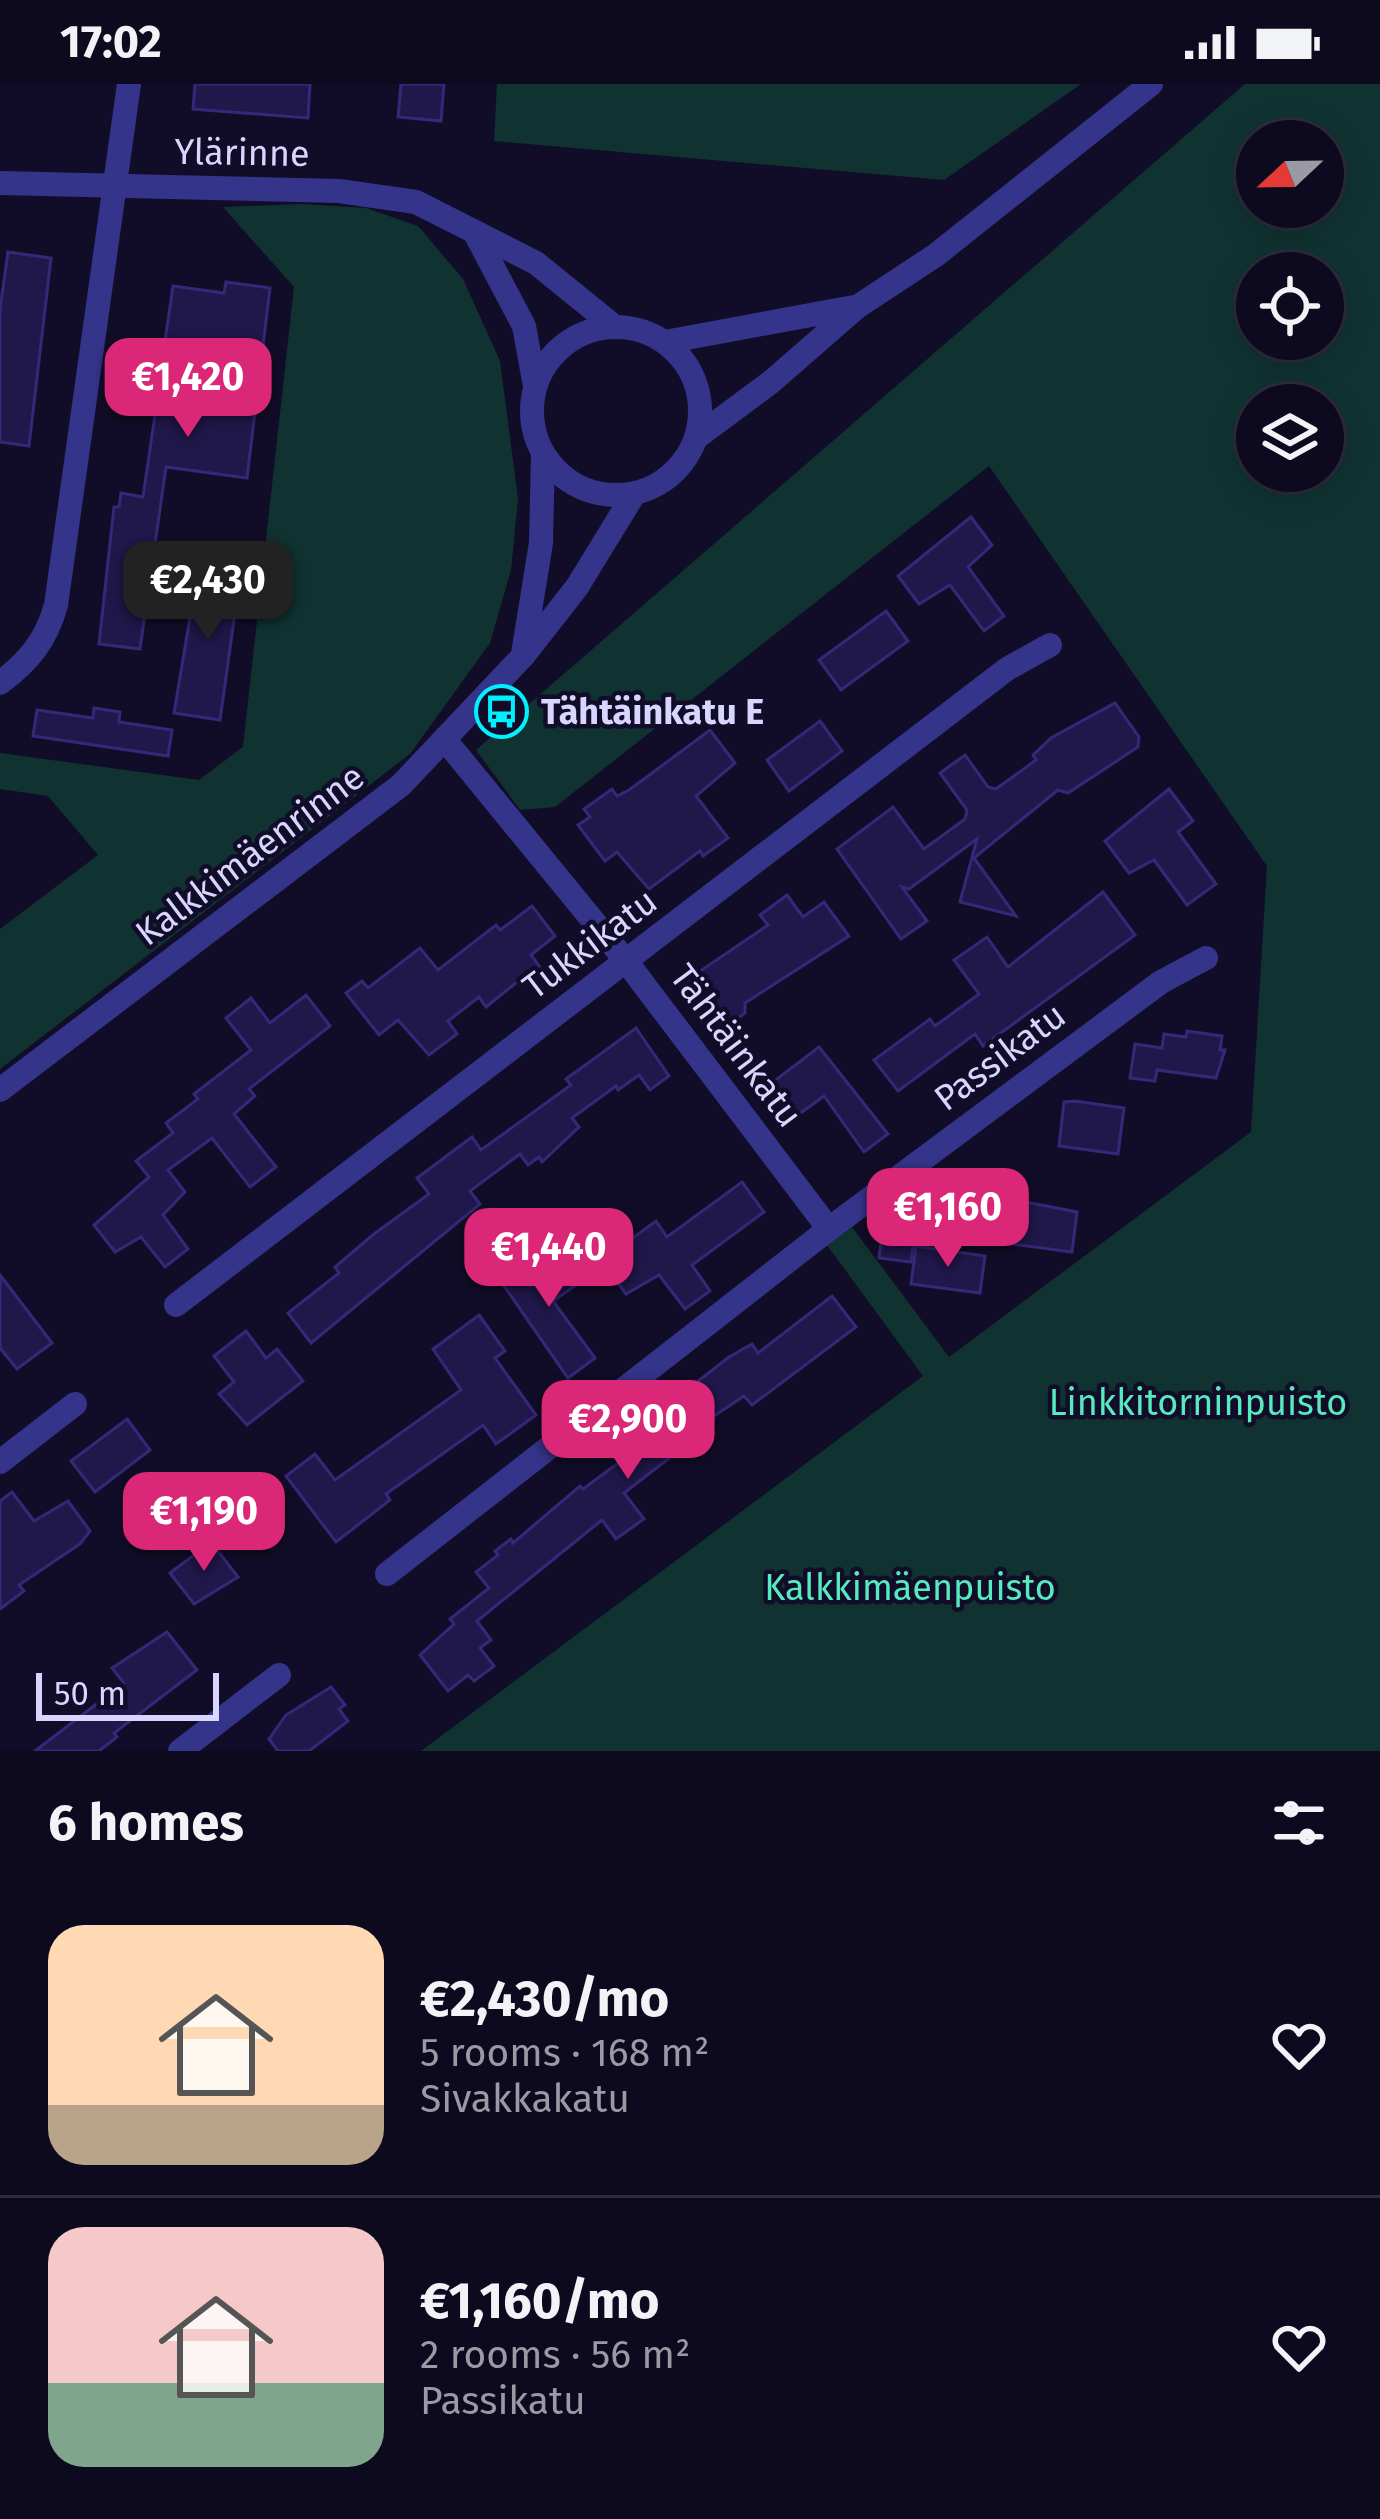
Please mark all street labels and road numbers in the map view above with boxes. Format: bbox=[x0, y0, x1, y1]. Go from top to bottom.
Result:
street label: Ylärinne bbox=[174, 130, 310, 176]
street label: Kalkkimäenrinne bbox=[127, 755, 373, 955]
street label: Tukkikatu bbox=[514, 879, 666, 1009]
street label: Tähtäinkatu bbox=[661, 956, 811, 1136]
street label: Passikatu bbox=[926, 993, 1074, 1121]

